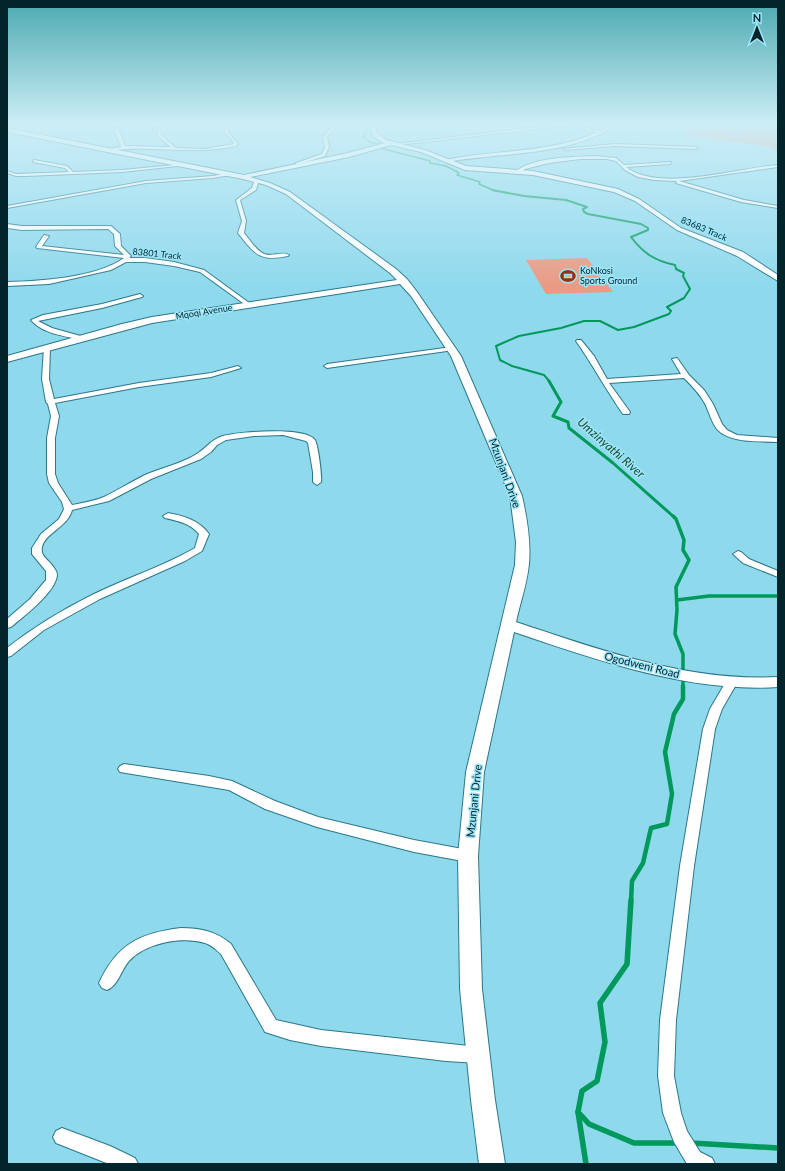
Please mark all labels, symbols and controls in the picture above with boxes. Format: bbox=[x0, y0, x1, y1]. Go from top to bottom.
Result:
north arrow bbox=[737, 8, 777, 48]
text: N bbox=[753, 11, 761, 24]
street label: 83683 Track bbox=[679, 214, 729, 243]
street label: 83801 Track bbox=[132, 245, 182, 262]
place label: KoNkosi Sports Ground bbox=[580, 265, 637, 286]
sports icon: KoNkosi Sports Ground bbox=[559, 267, 577, 285]
street label: Mqoqi Avenue bbox=[175, 302, 233, 321]
water label: Umzinyathi River bbox=[575, 414, 649, 482]
street label: Mzunjani Drive bbox=[487, 436, 524, 510]
street label: Ogodweni Road bbox=[603, 649, 681, 680]
street label: Mzunjani Drive bbox=[463, 764, 484, 838]

